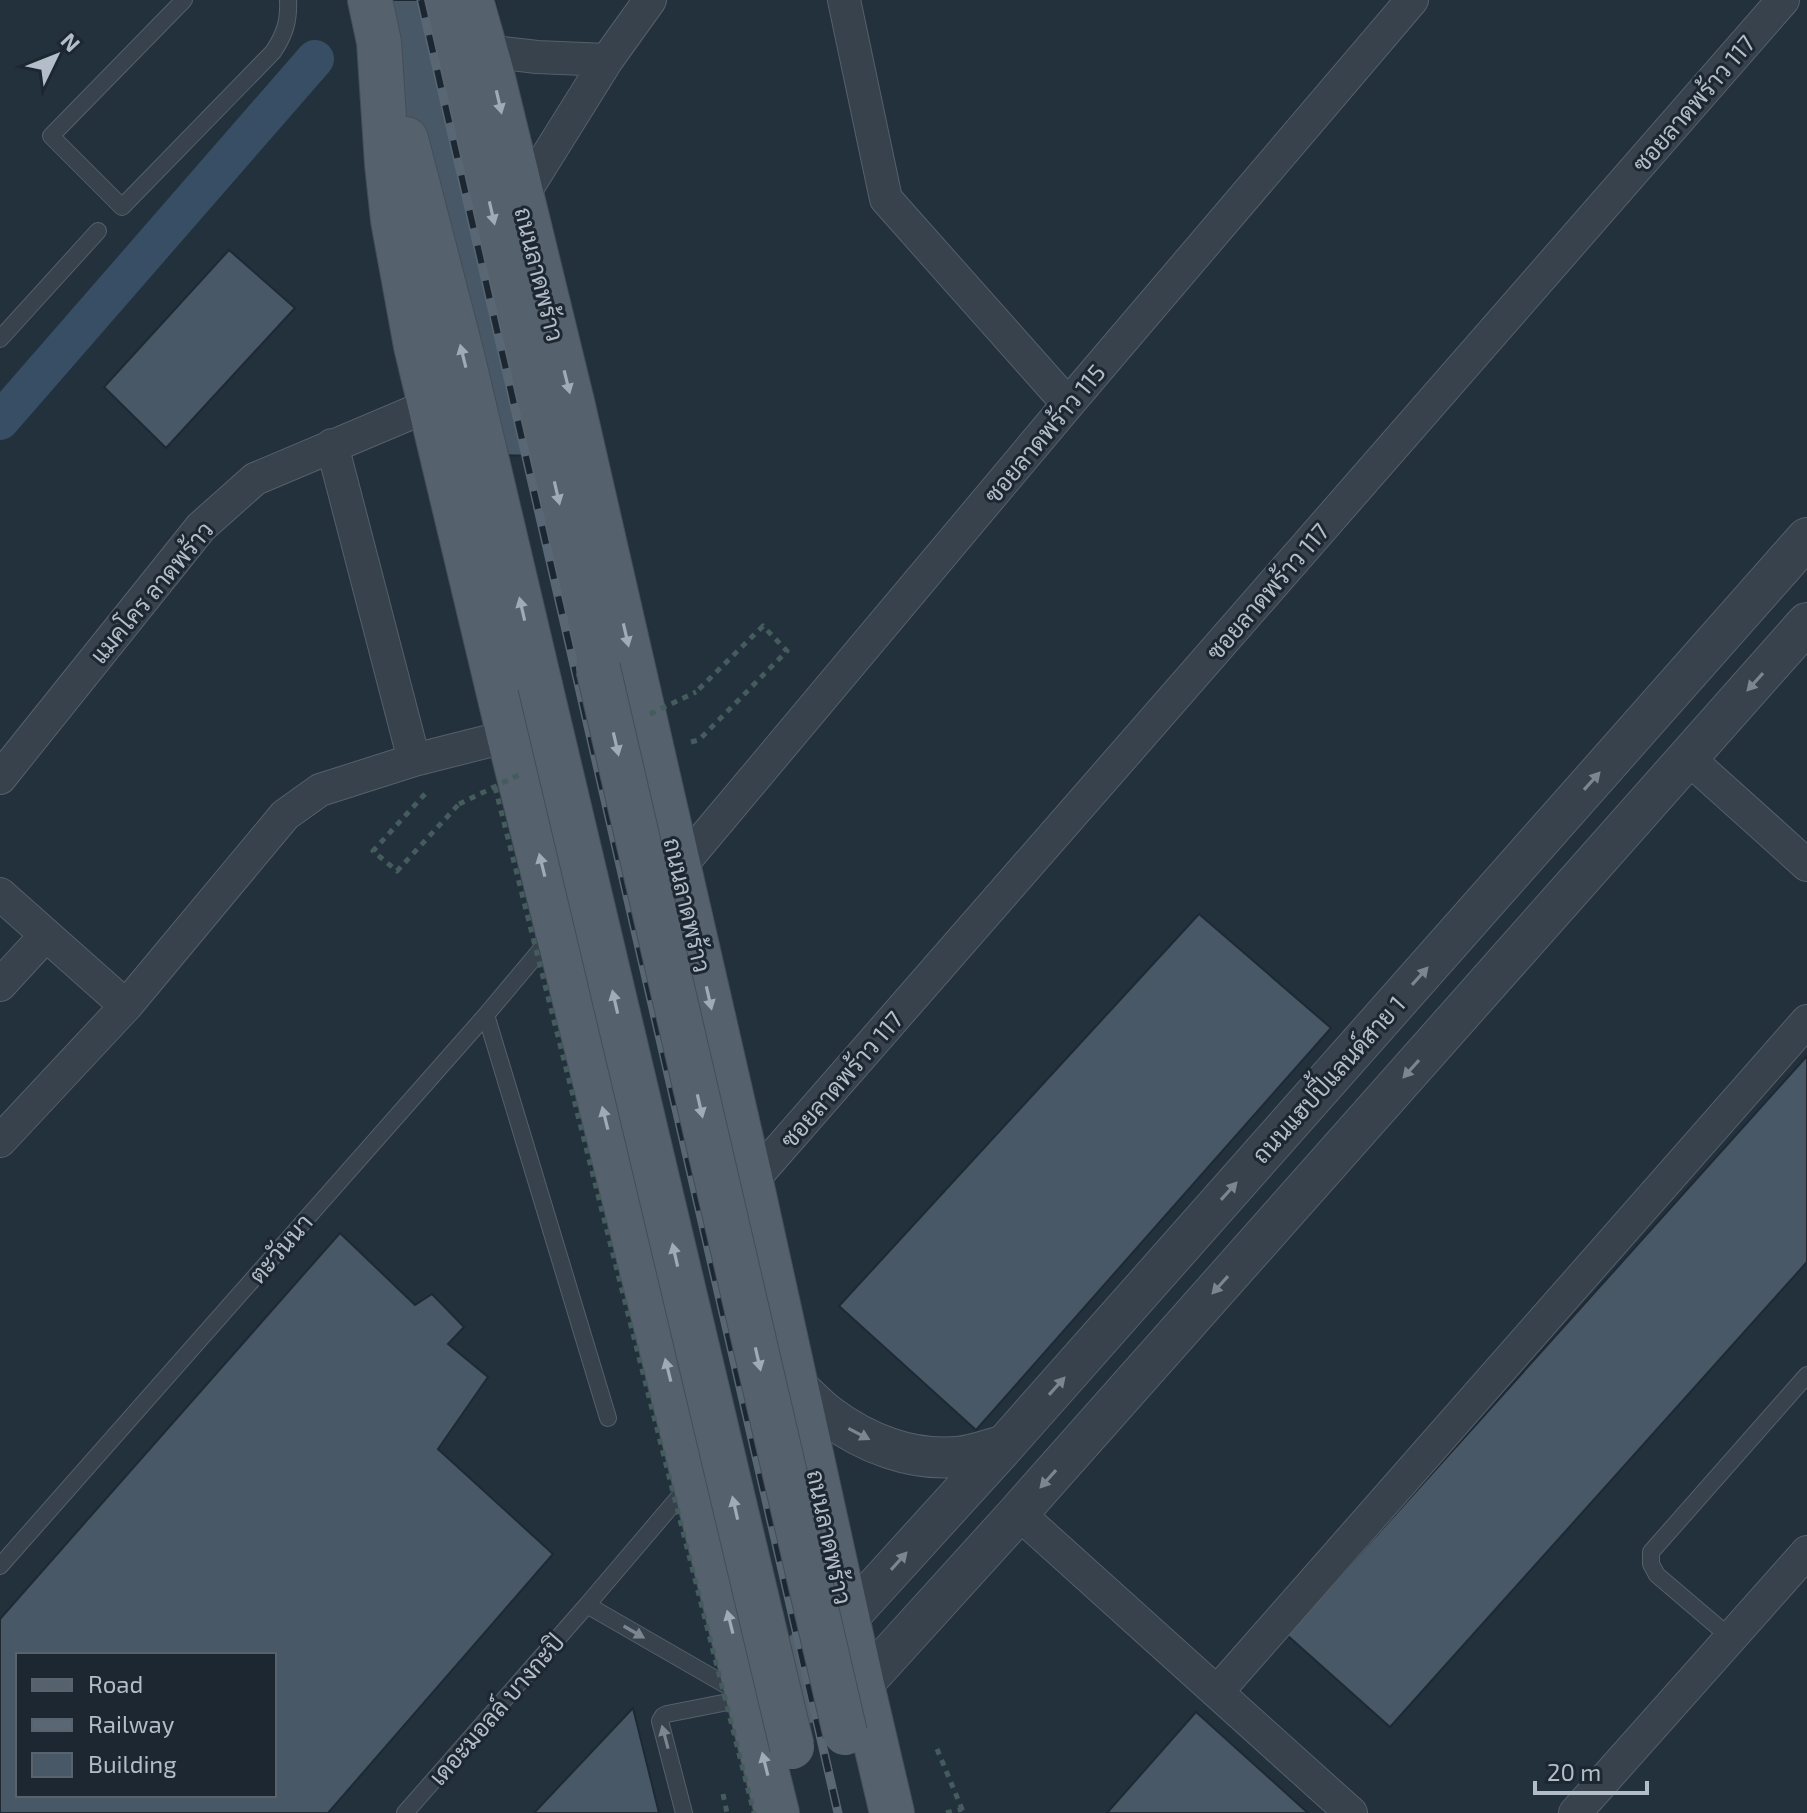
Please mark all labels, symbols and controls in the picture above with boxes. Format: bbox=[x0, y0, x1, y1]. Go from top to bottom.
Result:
north arrow bbox=[16, 16, 96, 96]
text: N bbox=[56, 27, 86, 56]
street label: ซอยลาดพร้าว 117 bbox=[1626, 29, 1760, 177]
one-way arrow bbox=[493, 90, 506, 115]
one-way arrow bbox=[486, 200, 499, 225]
street label: ถนนลาดพร้าว bbox=[509, 204, 571, 344]
one-way arrow bbox=[456, 343, 468, 368]
street label: ซอยลาดพร้าว 115 bbox=[977, 358, 1111, 508]
one-way arrow bbox=[562, 370, 574, 395]
one-way arrow bbox=[552, 481, 564, 506]
street label: แมคโคร ลาดพร้าว bbox=[83, 515, 219, 669]
street label: ซอยลาดพร้าว 117 bbox=[1200, 517, 1334, 665]
one-way arrow bbox=[515, 596, 528, 621]
one-way arrow bbox=[620, 623, 633, 648]
one-way arrow bbox=[1747, 672, 1765, 691]
one-way arrow bbox=[610, 731, 623, 756]
one-way arrow bbox=[1583, 772, 1600, 792]
street label: ถนนลาดพร้าว bbox=[658, 835, 718, 975]
one-way arrow bbox=[535, 853, 548, 878]
one-way arrow bbox=[1411, 966, 1428, 986]
street label: ถนนแฮปปี้แลนด์สาย 1 bbox=[1241, 985, 1411, 1169]
one-way arrow bbox=[703, 986, 716, 1011]
one-way arrow bbox=[608, 989, 621, 1014]
street label: ซอยลาดพร้าว 117 bbox=[774, 1005, 908, 1153]
one-way arrow bbox=[1403, 1060, 1421, 1079]
one-way arrow bbox=[694, 1094, 707, 1119]
one-way arrow bbox=[598, 1105, 610, 1130]
one-way arrow bbox=[1220, 1182, 1237, 1202]
street label: ตะวันนา bbox=[242, 1208, 318, 1288]
one-way arrow bbox=[668, 1242, 681, 1267]
one-way arrow bbox=[1212, 1275, 1230, 1294]
one-way arrow bbox=[753, 1347, 765, 1372]
one-way arrow bbox=[661, 1357, 673, 1382]
one-way arrow bbox=[1047, 1377, 1065, 1396]
one-way arrow bbox=[847, 1428, 870, 1441]
street label: ถนนลาดพร้าว bbox=[802, 1467, 858, 1607]
one-way arrow bbox=[1040, 1469, 1057, 1489]
one-way arrow bbox=[728, 1495, 741, 1520]
one-way arrow bbox=[890, 1552, 908, 1571]
one-way arrow bbox=[724, 1610, 736, 1635]
one-way arrow bbox=[623, 1625, 645, 1639]
street label: เดอะมอลล์ บางกะปิ bbox=[422, 1627, 570, 1791]
legend bbox=[16, 1653, 276, 1797]
text: Road bbox=[88, 1669, 143, 1698]
text: Railway bbox=[88, 1709, 175, 1738]
one-way arrow bbox=[658, 1725, 670, 1750]
scale bar bbox=[1535, 1745, 1647, 1795]
text: Building bbox=[88, 1749, 177, 1778]
one-way arrow bbox=[758, 1752, 771, 1777]
text: 20 m bbox=[1547, 1757, 1601, 1786]

